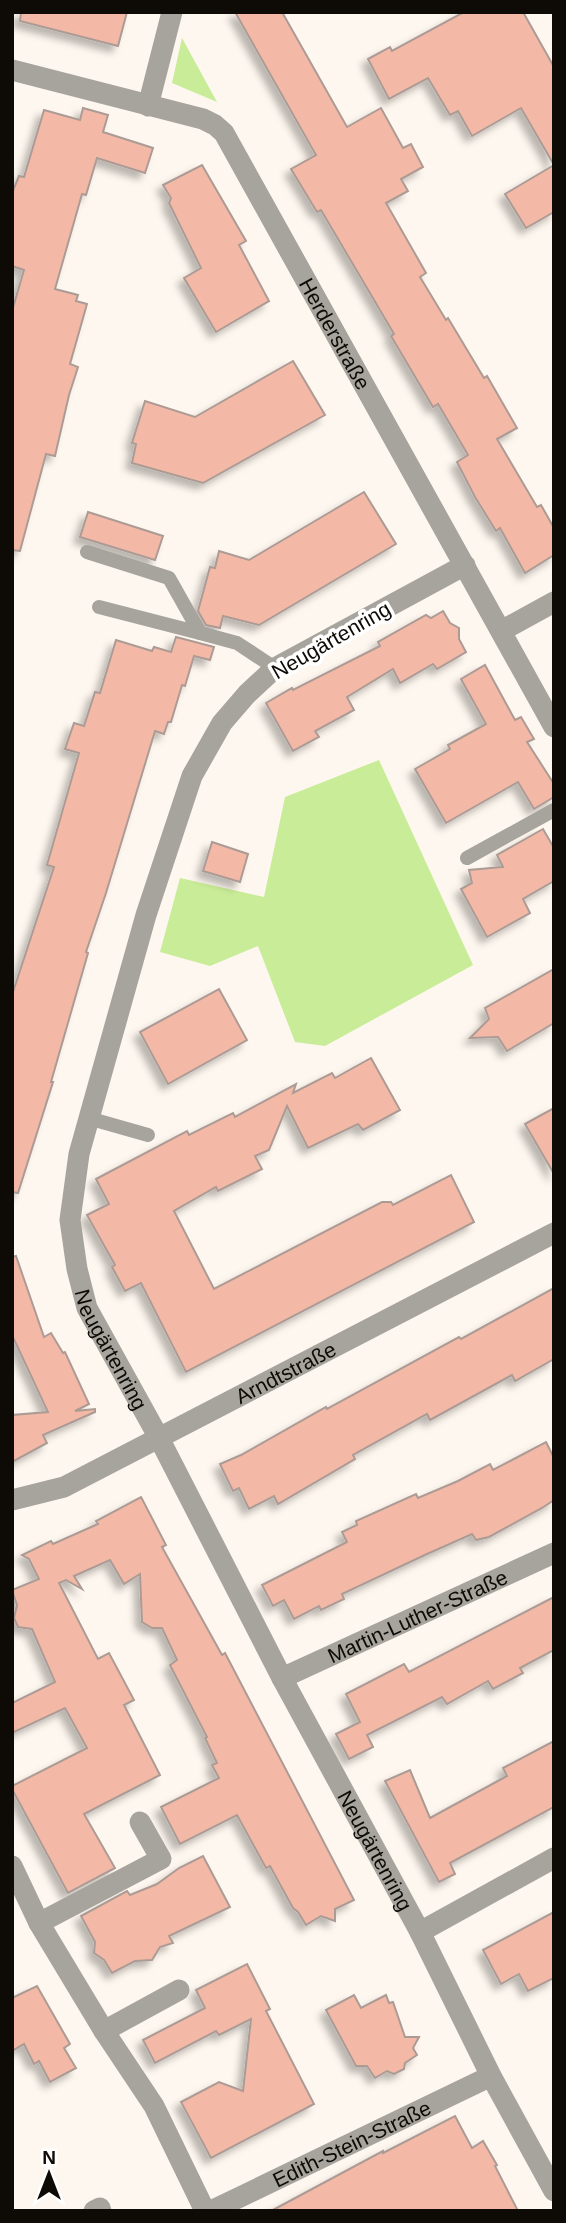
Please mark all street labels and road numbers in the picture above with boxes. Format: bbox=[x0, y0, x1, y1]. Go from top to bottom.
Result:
street label: Herderstraße bbox=[295, 274, 375, 393]
street label: Neugärtenring bbox=[268, 597, 394, 683]
street label: Neugärtenring bbox=[71, 1287, 152, 1413]
street label: Arndtstraße bbox=[231, 1337, 339, 1408]
street label: Martin-Luther-Straße bbox=[324, 1565, 511, 1667]
street label: Neugärtenring bbox=[334, 1786, 418, 1914]
street label: Edith-Stein-Straße bbox=[269, 2095, 434, 2191]

